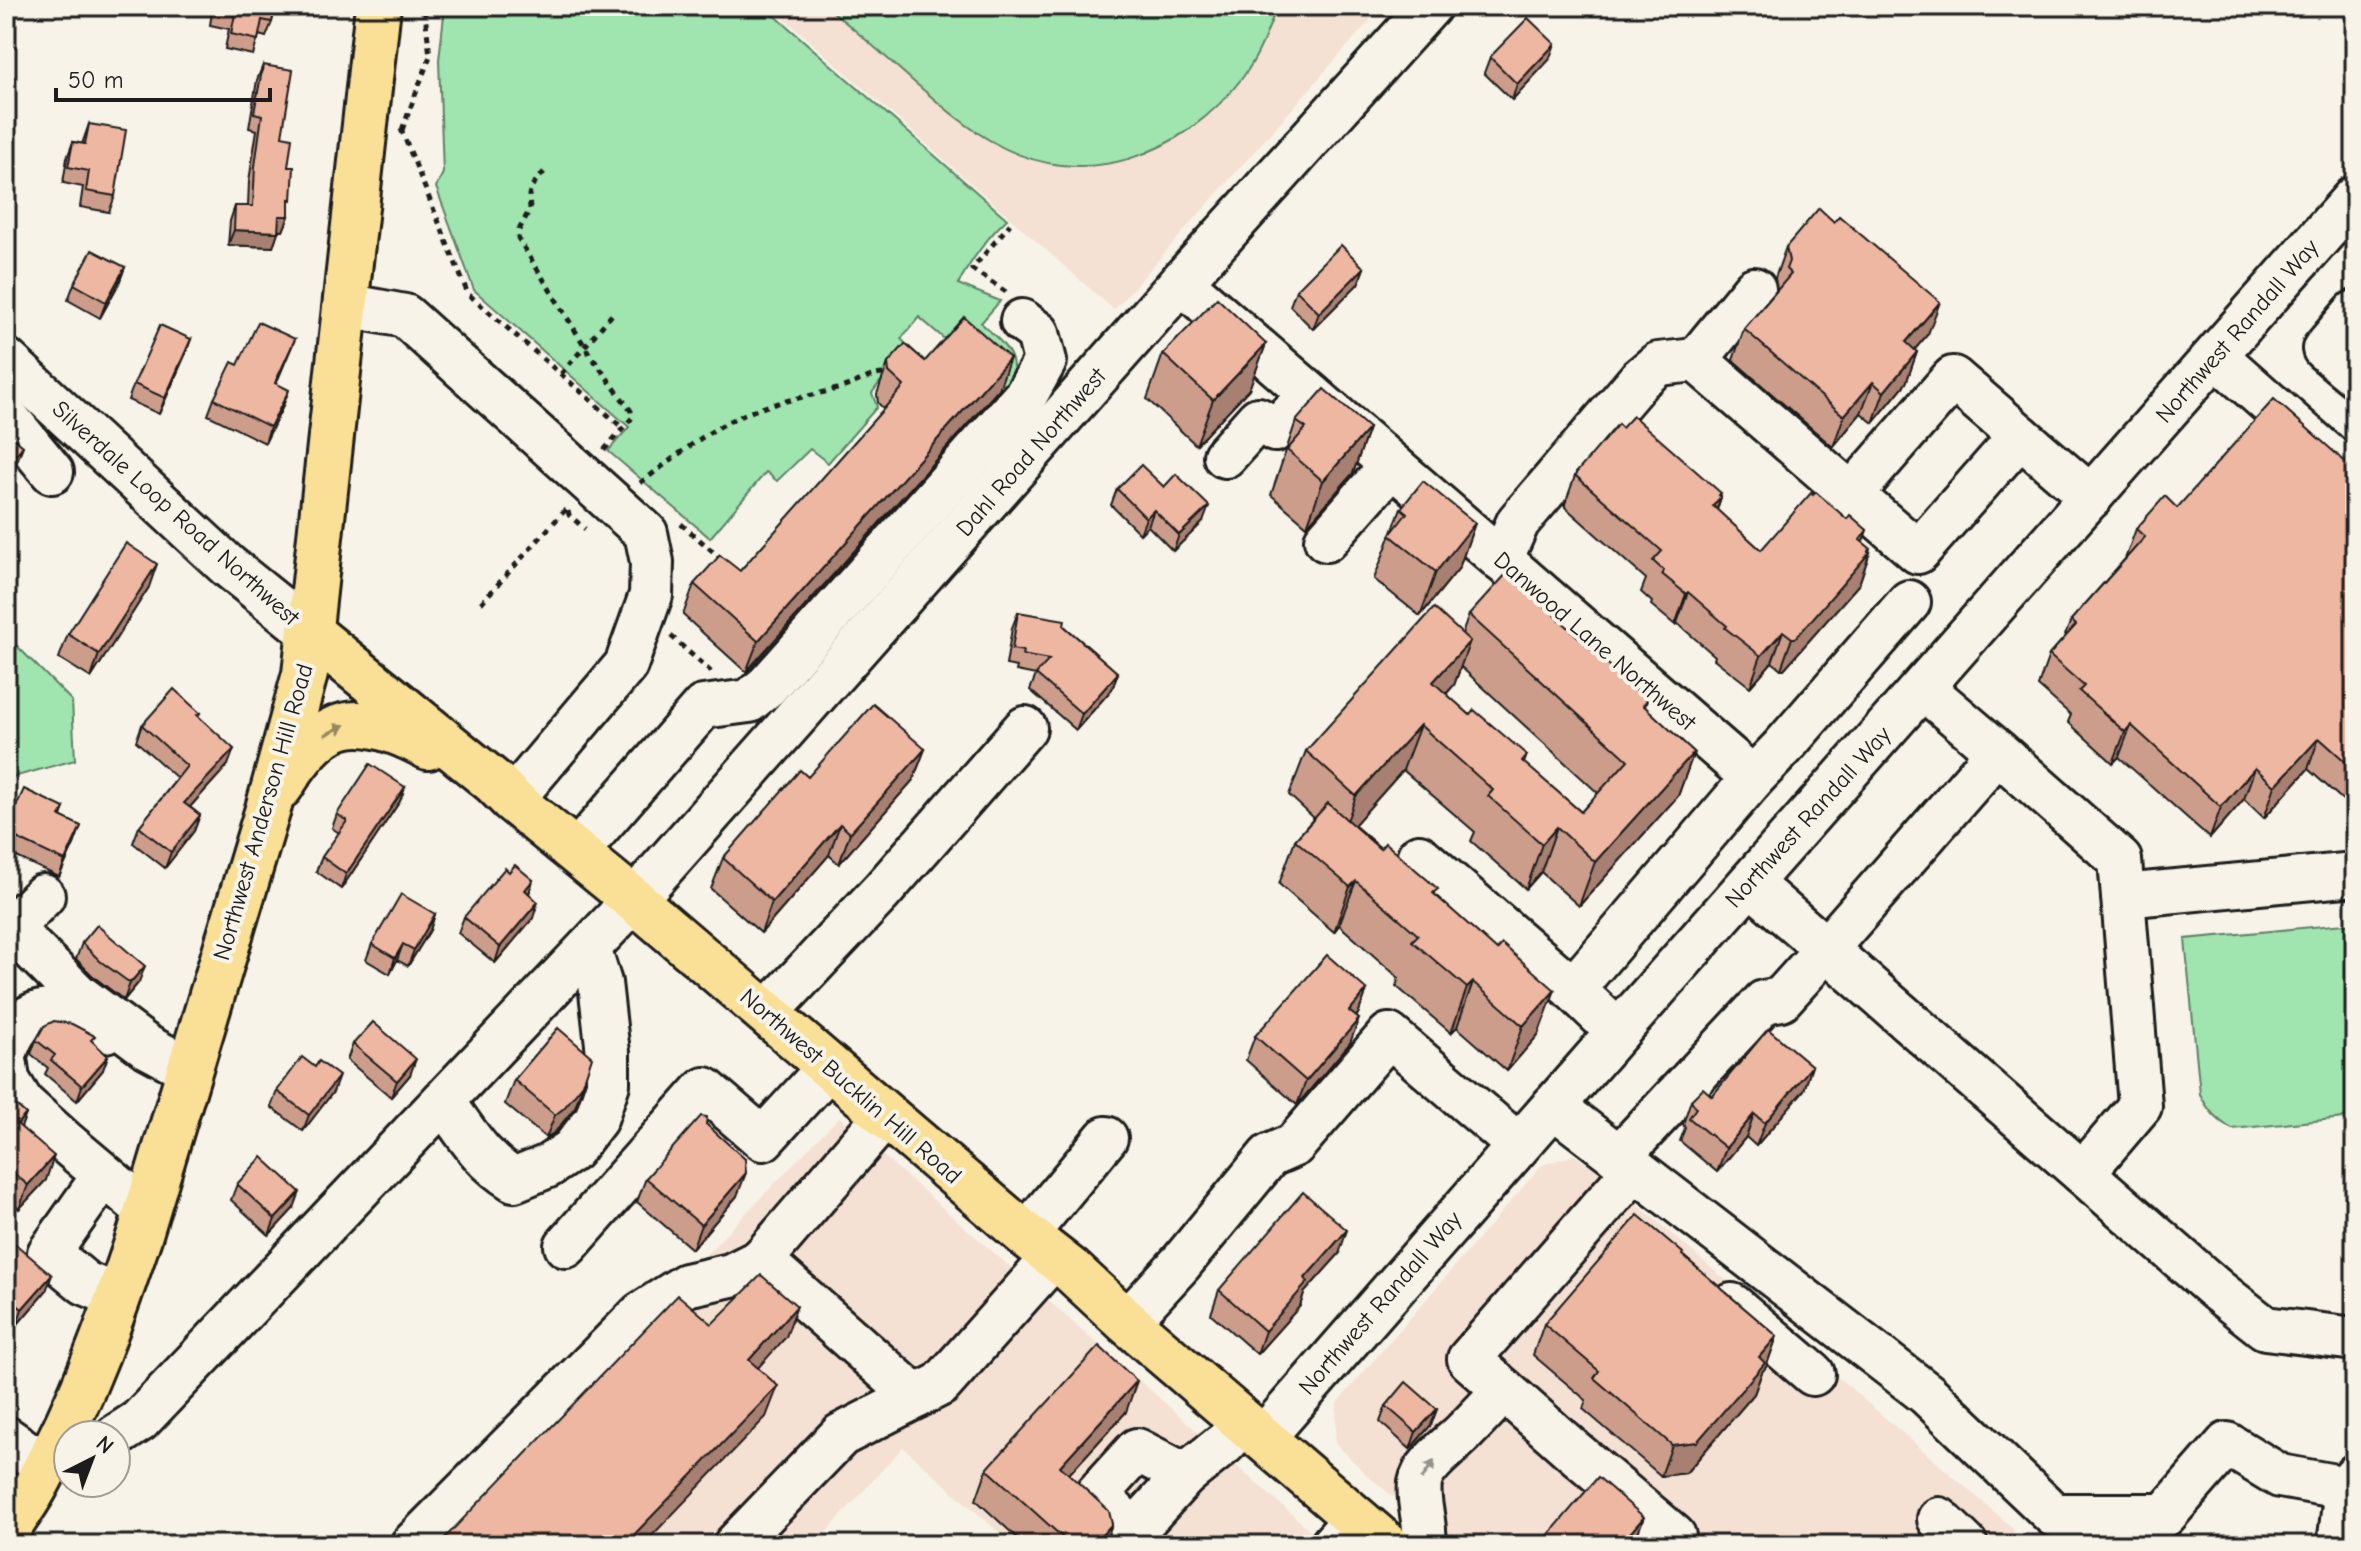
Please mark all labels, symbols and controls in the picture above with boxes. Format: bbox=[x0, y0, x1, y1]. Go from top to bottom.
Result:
scale bar bbox=[56, 52, 270, 102]
text: 50 m bbox=[68, 66, 124, 94]
street label: Northwest Randall Way bbox=[2150, 233, 2325, 429]
street label: Dahl Road Northwest bbox=[950, 361, 1113, 542]
street label: Silverdale Loop Road Northwest bbox=[47, 395, 306, 632]
street label: Danwood Lane Northwest bbox=[1488, 546, 1703, 737]
street label: Northwest Anderson Hill Road bbox=[207, 661, 319, 963]
street label: Northwest Randall Way bbox=[1719, 720, 1897, 913]
one-way arrow bbox=[324, 723, 347, 737]
street label: Northwest Bucklin Hill Road bbox=[735, 982, 967, 1190]
street label: Northwest Randall Way bbox=[1293, 1205, 1468, 1401]
north arrow bbox=[52, 1419, 132, 1499]
text: N bbox=[91, 1430, 119, 1459]
one-way arrow bbox=[1420, 1460, 1435, 1481]

